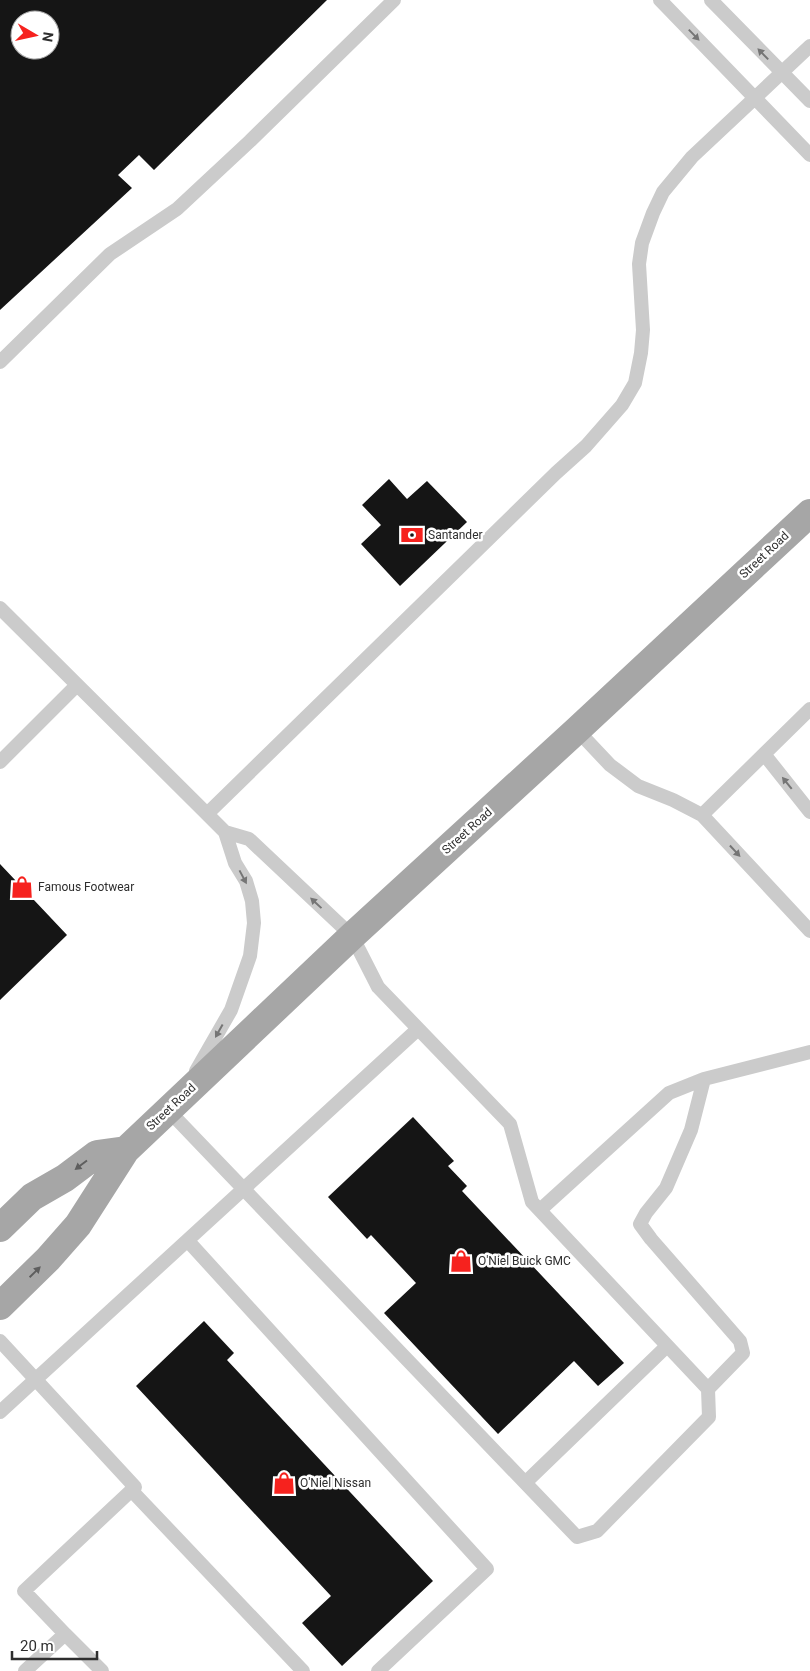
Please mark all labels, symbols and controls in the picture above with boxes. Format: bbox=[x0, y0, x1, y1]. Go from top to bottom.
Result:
north arrow bbox=[10, 10, 60, 60]
one-way arrow bbox=[688, 29, 700, 41]
text: N bbox=[39, 31, 57, 43]
one-way arrow bbox=[758, 48, 770, 60]
bank icon: Santander bbox=[399, 522, 425, 548]
place label: Santander bbox=[428, 528, 483, 542]
street label: Street Road bbox=[736, 529, 792, 581]
one-way arrow bbox=[781, 777, 792, 790]
street label: Street Road bbox=[439, 805, 495, 857]
one-way arrow bbox=[730, 844, 741, 857]
one-way arrow bbox=[239, 870, 247, 885]
shop icon: Famous Footwear bbox=[9, 874, 35, 900]
place label: Famous Footwear bbox=[38, 880, 134, 894]
one-way arrow bbox=[311, 897, 323, 909]
one-way arrow bbox=[215, 1025, 224, 1038]
street label: Street Road bbox=[143, 1081, 199, 1133]
one-way arrow bbox=[75, 1160, 88, 1171]
shop icon: O'Niel Buick GMC bbox=[448, 1248, 474, 1274]
place label: O'Niel Buick GMC bbox=[478, 1254, 571, 1268]
one-way arrow bbox=[29, 1266, 41, 1278]
shop icon: O'Niel Nissan bbox=[271, 1470, 297, 1496]
place label: O'Niel Nissan bbox=[300, 1476, 371, 1490]
scale bar bbox=[12, 1628, 98, 1660]
text: 20 m bbox=[20, 1637, 54, 1655]

